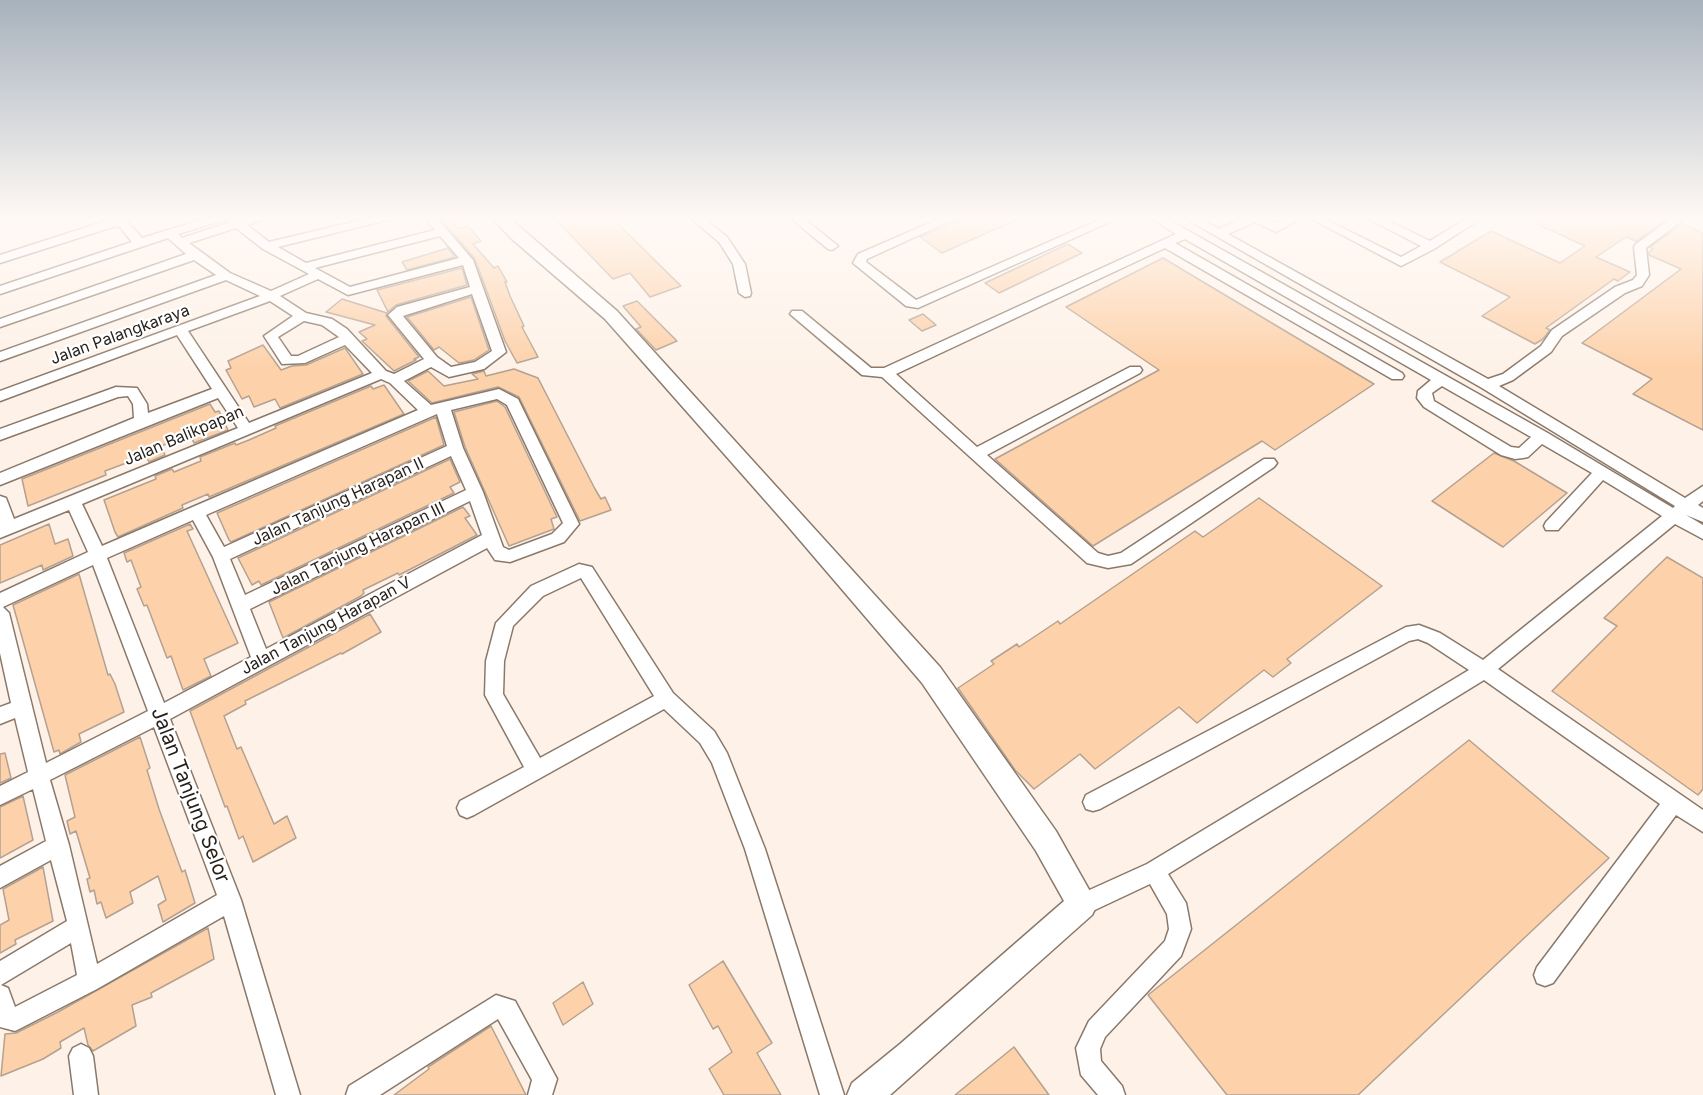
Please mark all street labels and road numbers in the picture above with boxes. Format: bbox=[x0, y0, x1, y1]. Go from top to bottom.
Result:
street label: Jalan Palangkaraya bbox=[48, 301, 192, 369]
street label: Jalan Balikpapan bbox=[121, 402, 247, 470]
street label: Jalan Tanjung Harapan II bbox=[249, 454, 427, 550]
street label: Jalan Tanjung Harapan III bbox=[268, 498, 448, 600]
street label: Jalan Tanjung Harapan V bbox=[238, 573, 414, 679]
street label: Jalan Tanjung Selor bbox=[145, 704, 235, 886]

